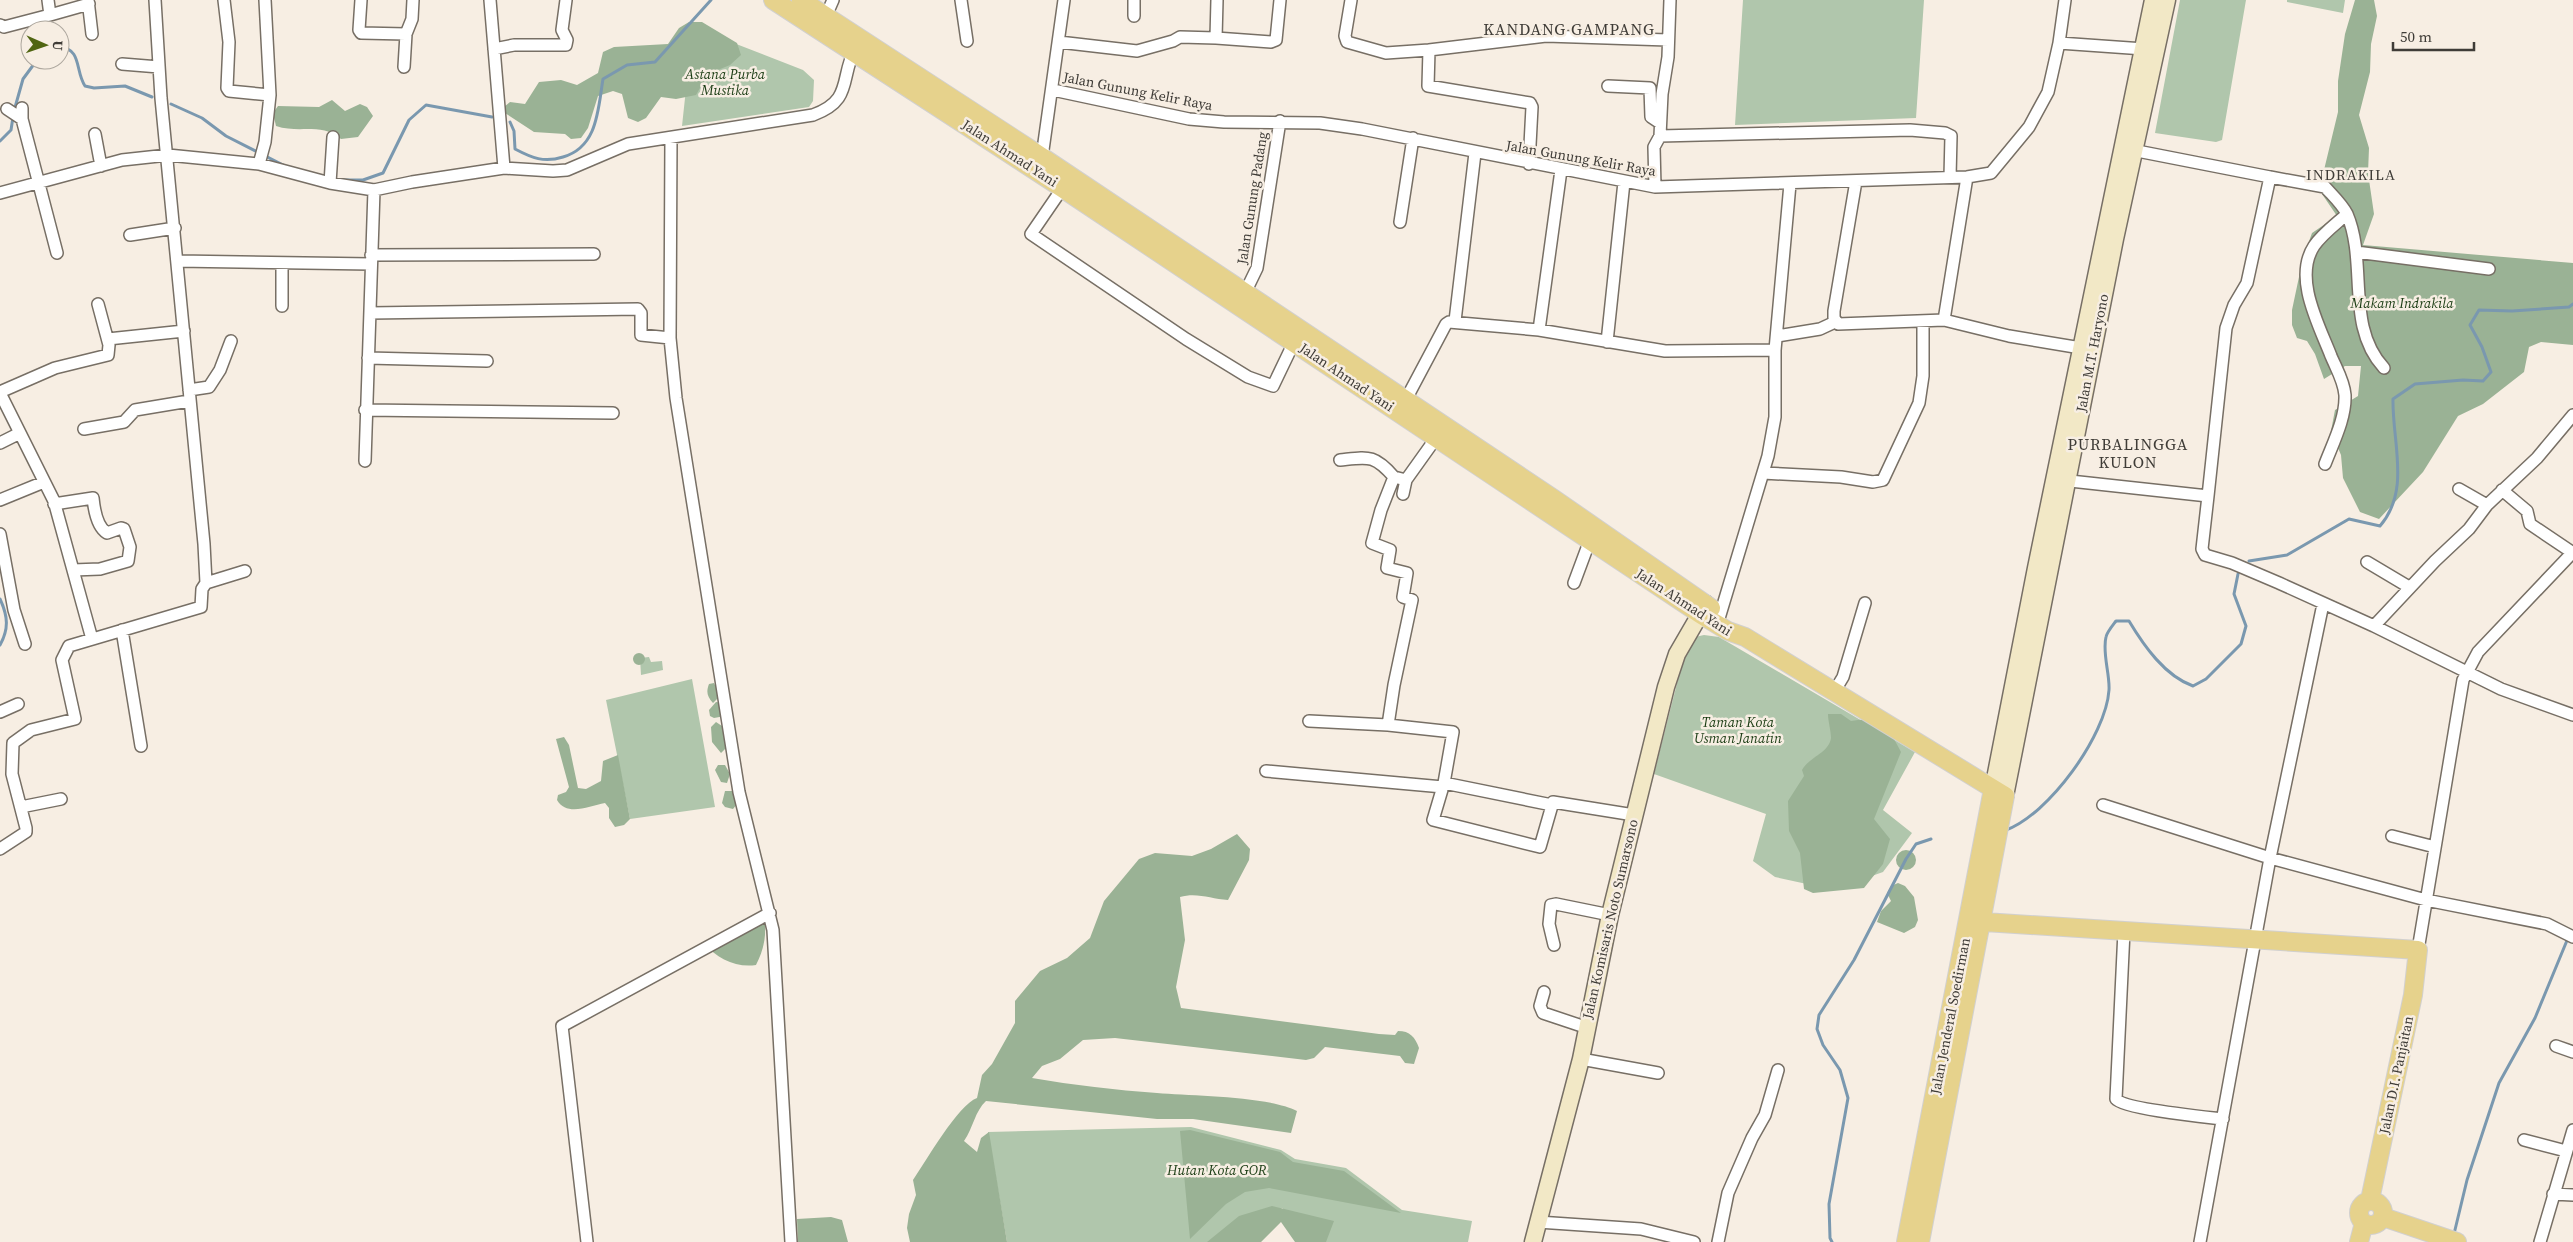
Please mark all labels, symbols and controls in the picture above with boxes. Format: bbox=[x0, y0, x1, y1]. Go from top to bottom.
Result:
district label: KANDANG GAMPANG bbox=[1483, 18, 1655, 40]
north arrow bbox=[20, 20, 70, 70]
scale bar bbox=[2393, 20, 2474, 52]
text: 50 m bbox=[2400, 26, 2432, 47]
text: U bbox=[48, 40, 68, 51]
park label: Astana Purba Mustika bbox=[684, 64, 766, 100]
street label: Jalan Gunung Kelir Raya bbox=[1061, 67, 1215, 115]
street label: Jalan Ahmad Yani bbox=[957, 114, 1062, 191]
street label: Jalan Gunung Padang bbox=[1231, 130, 1272, 267]
street label: Jalan Gunung Kelir Raya bbox=[1503, 135, 1658, 181]
district label: INDRAKILA bbox=[2306, 164, 2396, 185]
street label: Jalan M.T. Haryono bbox=[2071, 292, 2113, 415]
park label: Makam Indrakila bbox=[2350, 293, 2454, 313]
street label: Jalan Ahmad Yani bbox=[1295, 337, 1398, 416]
district label: PURBALINGGA KULON bbox=[2068, 433, 2188, 473]
street label: Jalan Ahmad Yani bbox=[1631, 563, 1736, 640]
park label: Taman Kota Usman Janatin bbox=[1694, 712, 1782, 748]
street label: Jalan Komisaris Noto Sumarsono bbox=[1577, 817, 1643, 1022]
street label: Jalan Jenderal Soedirman bbox=[1925, 936, 1975, 1097]
street label: Jalan D.I. Panjaitan bbox=[2374, 1014, 2418, 1137]
park label: Hutan Kota GOR bbox=[1166, 1160, 1267, 1180]

